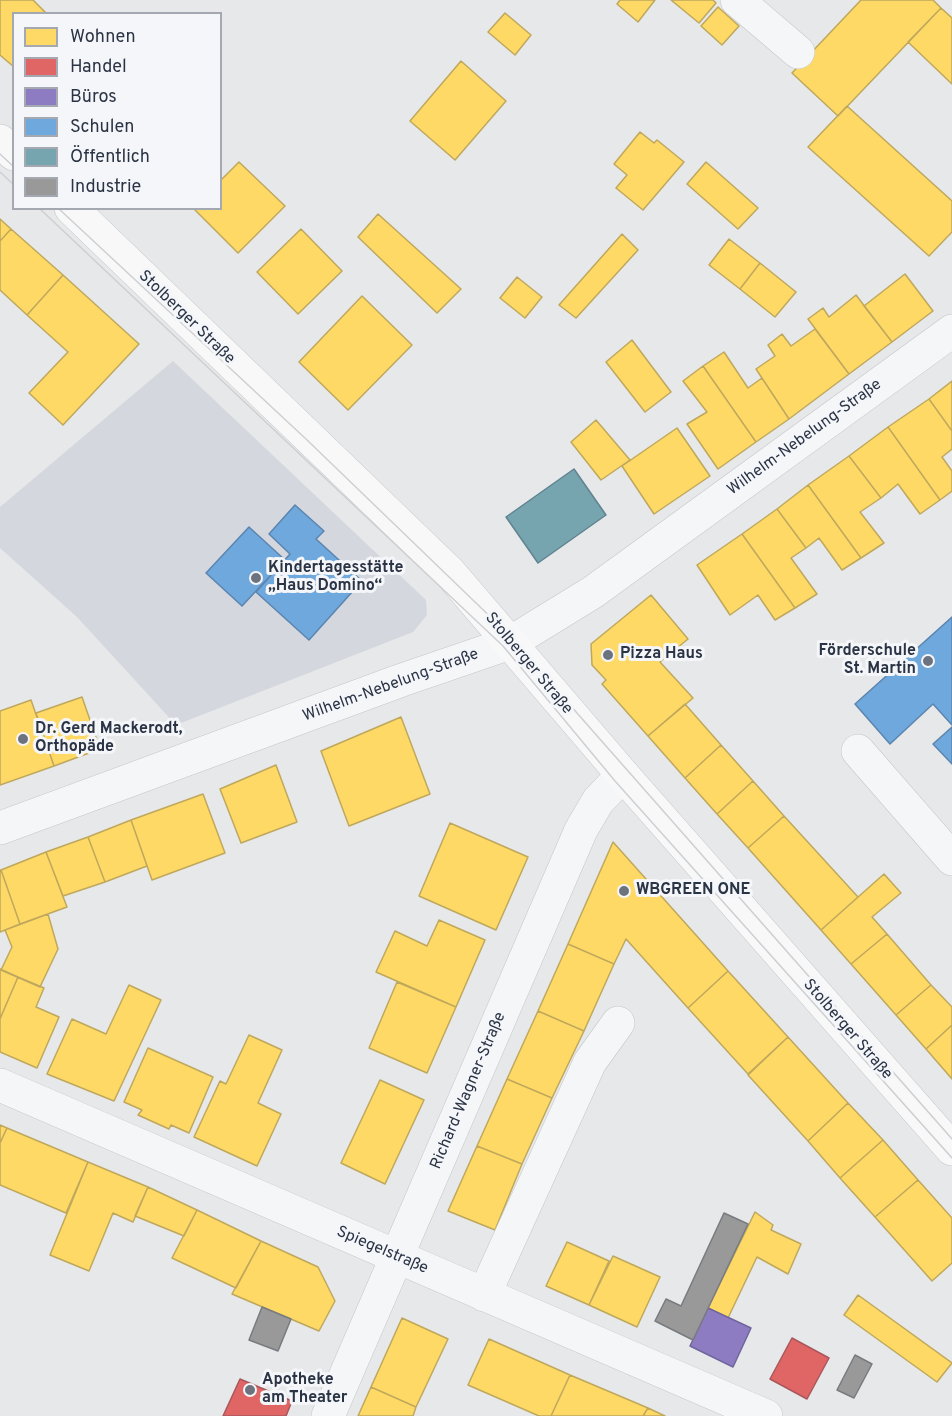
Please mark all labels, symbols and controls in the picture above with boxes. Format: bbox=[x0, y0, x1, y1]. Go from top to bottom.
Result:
legend bbox=[12, 12, 222, 210]
text: Wohnen bbox=[70, 26, 136, 49]
text: Handel bbox=[70, 56, 127, 79]
text: Büros bbox=[70, 86, 117, 109]
text: Schulen bbox=[70, 116, 134, 139]
text: Öffentlich bbox=[70, 146, 150, 169]
text: Industrie bbox=[70, 176, 141, 199]
street label: Stolberger Straße bbox=[134, 267, 238, 369]
street label: Wilhelm-Nebelung-Straße bbox=[724, 376, 886, 500]
place label: Kindertagesstätte „Haus Domino“ bbox=[268, 559, 404, 597]
marker: Kindertagesstätte „Haus Domino“ bbox=[249, 571, 263, 585]
street label: Stolberger Straße bbox=[480, 609, 576, 719]
place label: Förderschule St. Martin bbox=[819, 642, 916, 680]
street label: Wilhelm-Nebelung-Straße bbox=[300, 645, 482, 727]
place label: Pizza Haus bbox=[620, 645, 703, 665]
marker: Pizza Haus bbox=[601, 648, 615, 662]
marker: Förderschule St. Martin bbox=[921, 654, 935, 668]
place label: Dr. Gerd Mackerodt, Orthopäde bbox=[35, 720, 183, 758]
marker: Dr. Gerd Mackerodt, Orthopäde bbox=[16, 732, 30, 746]
place label: WBGREEN ONE bbox=[636, 881, 750, 901]
marker: WBGREEN ONE bbox=[617, 884, 631, 898]
street label: Stolberger Straße bbox=[798, 976, 896, 1084]
street label: Richard-Wagner-Straße bbox=[427, 1010, 511, 1172]
street label: Spiegelstraße bbox=[333, 1223, 431, 1279]
place label: Apotheke am Theater bbox=[262, 1371, 348, 1409]
marker: Apotheke am Theater bbox=[243, 1383, 257, 1397]

